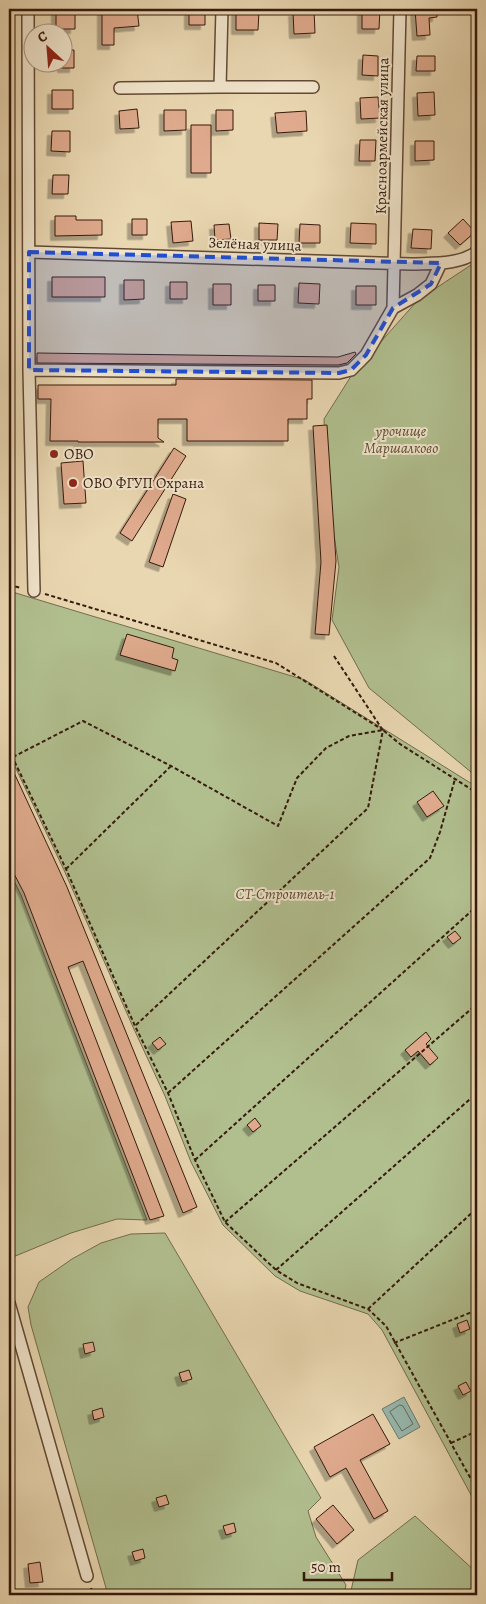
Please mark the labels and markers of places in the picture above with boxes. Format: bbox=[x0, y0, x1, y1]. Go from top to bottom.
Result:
place label: ОВО bbox=[64, 444, 94, 464]
marker: ОВО bbox=[48, 448, 60, 460]
place label: ОВО ФГУП Охрана bbox=[83, 473, 204, 493]
marker: ОВО ФГУП Охрана bbox=[67, 477, 79, 489]

